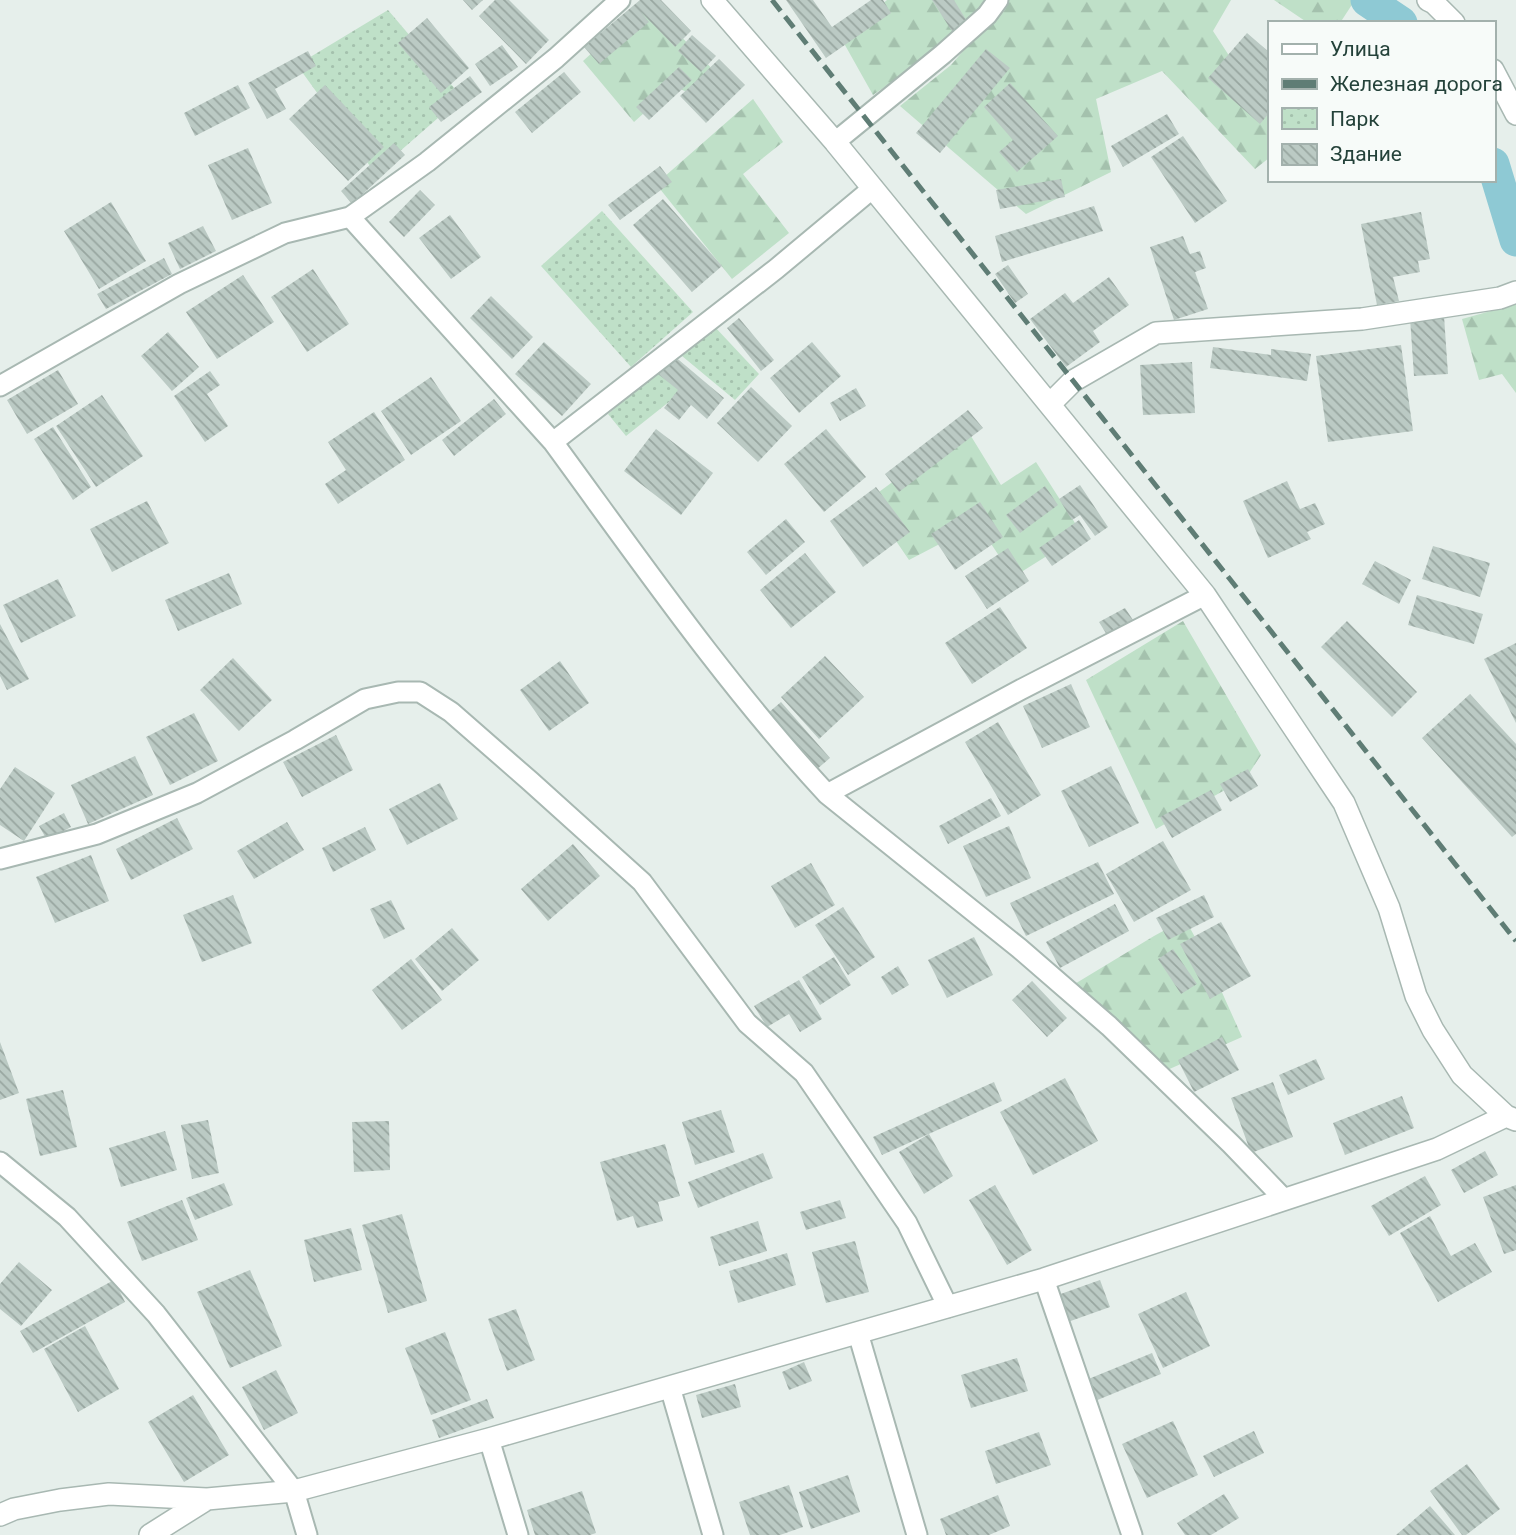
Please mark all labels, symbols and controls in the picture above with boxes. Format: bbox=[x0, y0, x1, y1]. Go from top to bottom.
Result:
legend bbox=[1268, 21, 1495, 182]
text: Улица bbox=[1330, 37, 1391, 61]
text: Железная дорога bbox=[1330, 72, 1503, 96]
text: Парк bbox=[1330, 107, 1380, 131]
text: Здание bbox=[1330, 142, 1402, 166]

